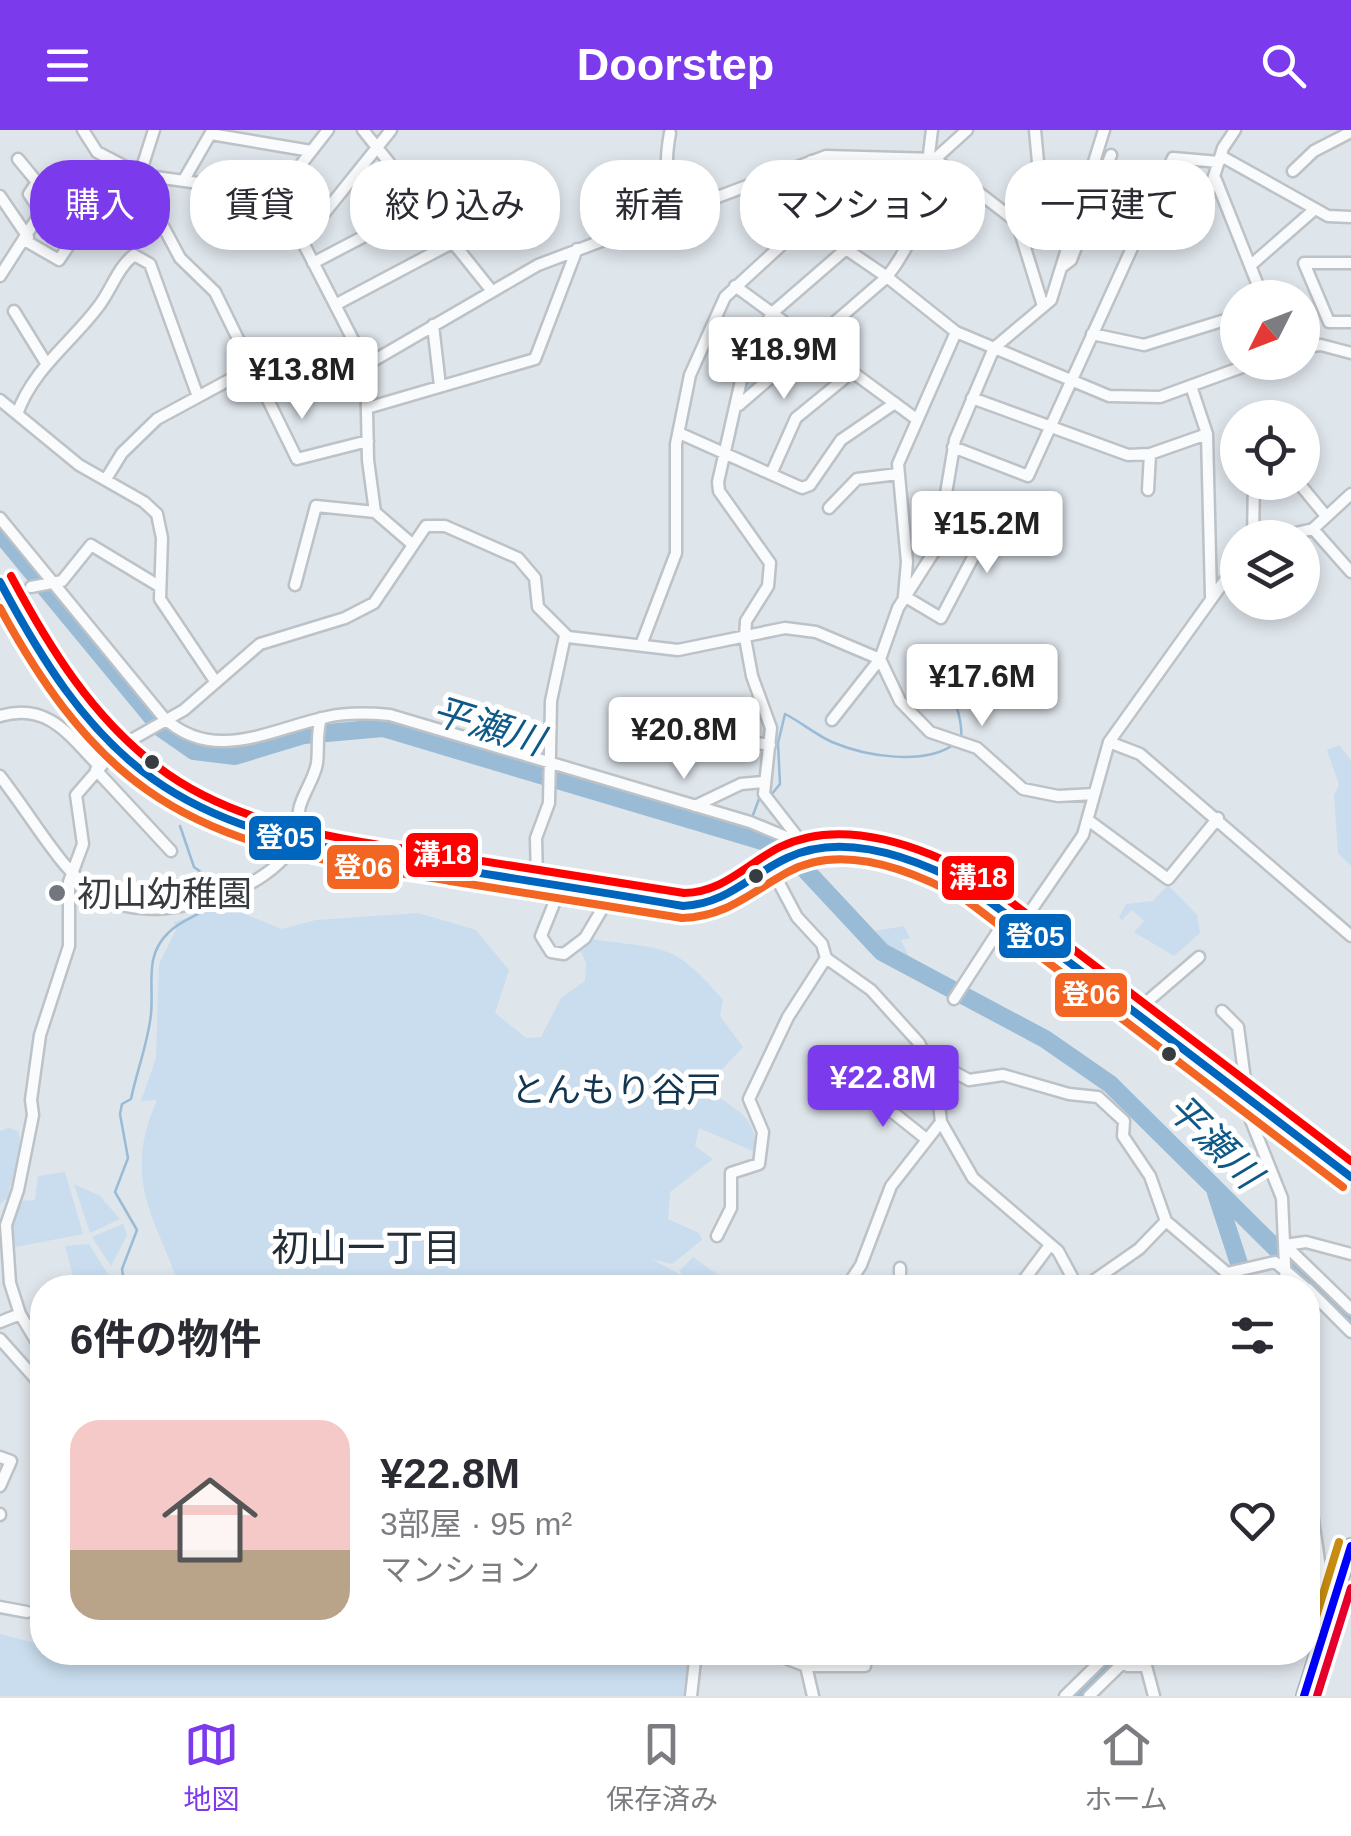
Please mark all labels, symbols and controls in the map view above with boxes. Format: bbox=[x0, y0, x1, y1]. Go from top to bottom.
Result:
icon: menu bbox=[40, 38, 95, 93]
icon: search bbox=[1256, 38, 1311, 93]
text: Doorstep bbox=[577, 39, 774, 90]
chip: 購入 bbox=[30, 160, 170, 250]
chip: 賃貸 bbox=[190, 160, 330, 250]
chip: 絞り込み bbox=[350, 160, 560, 250]
chip: 新着 bbox=[580, 160, 720, 250]
chip: マンション bbox=[740, 160, 985, 250]
chip: 一戸建て bbox=[1005, 160, 1215, 250]
north arrow bbox=[1220, 280, 1320, 380]
map controls bbox=[1220, 280, 1320, 620]
pin: ¥18.9M bbox=[703, 317, 865, 402]
text: ¥18.9M bbox=[731, 331, 837, 367]
pin: ¥13.8M bbox=[221, 337, 383, 422]
text: ¥13.8M bbox=[249, 351, 355, 387]
button: locate bbox=[1220, 400, 1320, 500]
pin: ¥15.2M bbox=[906, 491, 1068, 576]
text: ¥15.2M bbox=[934, 505, 1040, 541]
button: layers bbox=[1220, 520, 1320, 620]
pin: ¥17.6M bbox=[901, 644, 1063, 729]
text: ¥17.6M bbox=[929, 658, 1035, 694]
water label: 平瀬川 bbox=[427, 689, 552, 764]
pin: ¥20.8M bbox=[603, 697, 765, 782]
text: ¥20.8M bbox=[631, 711, 737, 747]
unlabelled marker bbox=[142, 752, 162, 772]
line badge: 登05 bbox=[247, 814, 323, 862]
text: 登05 bbox=[255, 822, 315, 853]
line badge: 溝18 bbox=[404, 831, 480, 879]
text: 溝18 bbox=[412, 839, 472, 870]
line badge: 登06 bbox=[325, 843, 401, 891]
text: 登06 bbox=[333, 852, 393, 883]
line badge: 溝18 bbox=[940, 854, 1016, 902]
text: 溝18 bbox=[948, 862, 1008, 893]
unlabelled marker bbox=[746, 866, 766, 886]
place label: 初山幼稚園 bbox=[77, 874, 252, 913]
marker: 初山幼稚園 bbox=[46, 882, 68, 904]
line badge: 登05 bbox=[997, 912, 1073, 960]
text: 登05 bbox=[1005, 921, 1065, 952]
line badge: 登06 bbox=[1053, 971, 1129, 1019]
text: 登06 bbox=[1061, 979, 1121, 1010]
unlabelled marker bbox=[1159, 1044, 1179, 1064]
pin: ¥22.8M bbox=[802, 1045, 964, 1130]
text: ¥22.8M bbox=[830, 1059, 936, 1095]
park label: とんもり谷戸 bbox=[511, 1070, 721, 1109]
water label: 平瀬川 bbox=[1159, 1086, 1272, 1199]
district label: 初山一丁目 bbox=[271, 1227, 461, 1269]
icon: filters bbox=[1225, 1308, 1280, 1363]
text: 6件の物件 bbox=[70, 1316, 261, 1363]
text: ¥22.8M bbox=[380, 1450, 520, 1497]
icon: home bbox=[150, 1460, 270, 1580]
icon: heart bbox=[1225, 1493, 1280, 1548]
text: 3部屋 · 95 m² bbox=[380, 1506, 572, 1542]
text: マンション bbox=[380, 1552, 540, 1588]
tab: 地図 bbox=[183, 1717, 239, 1817]
tab: 保存済み bbox=[606, 1717, 718, 1817]
tab: ホーム bbox=[1085, 1717, 1168, 1817]

